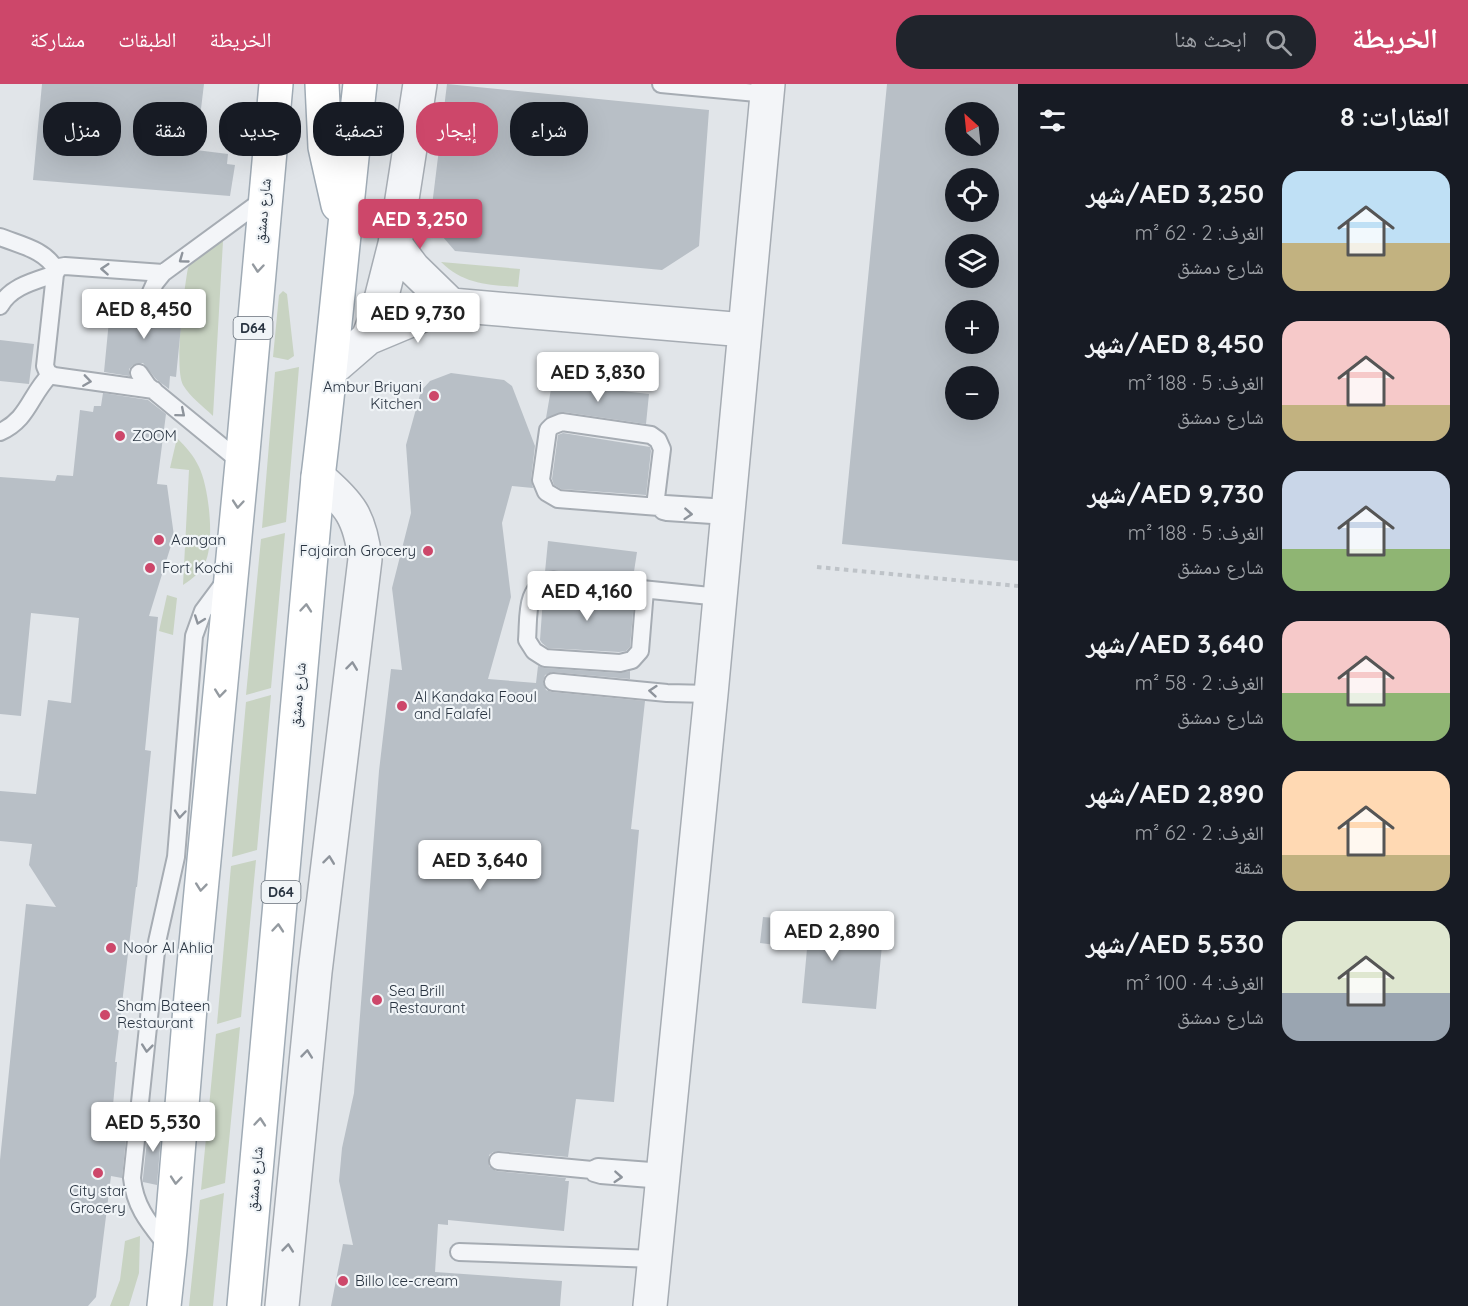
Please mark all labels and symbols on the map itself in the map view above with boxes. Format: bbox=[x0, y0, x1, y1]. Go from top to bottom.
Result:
north arrow bbox=[945, 102, 999, 156]
street label: شارع دمشق bbox=[250, 178, 276, 244]
pin: AED 3,250 bbox=[351, 199, 489, 250]
one-way arrow bbox=[179, 252, 190, 263]
one-way arrow bbox=[101, 263, 110, 276]
one-way arrow bbox=[252, 263, 265, 272]
pin: AED 8,450 bbox=[75, 289, 213, 340]
pin: AED 9,730 bbox=[349, 293, 487, 344]
road number: D64 bbox=[234, 317, 272, 339]
pin: AED 3,830 bbox=[529, 352, 667, 403]
one-way arrow bbox=[82, 374, 91, 386]
place label: Ambur Briyani Kitchen bbox=[323, 377, 422, 413]
marker: Ambur Briyani Kitchen bbox=[427, 389, 441, 403]
one-way arrow bbox=[174, 406, 185, 417]
place label: ZOOM bbox=[132, 426, 177, 445]
marker: ZOOM bbox=[113, 429, 127, 443]
one-way arrow bbox=[232, 499, 245, 508]
one-way arrow bbox=[684, 507, 693, 520]
place label: Aangan bbox=[171, 530, 226, 549]
marker: Aangan bbox=[152, 533, 166, 547]
place label: Fajairah Grocery bbox=[300, 541, 416, 560]
marker: Fajairah Grocery bbox=[421, 544, 435, 558]
place label: Fort Kochi bbox=[162, 558, 233, 577]
marker: Fort Kochi bbox=[143, 561, 157, 575]
pin: AED 4,160 bbox=[518, 571, 656, 622]
one-way arrow bbox=[299, 604, 312, 613]
one-way arrow bbox=[194, 614, 207, 625]
street label: شارع دمشق bbox=[285, 662, 311, 728]
one-way arrow bbox=[345, 662, 358, 671]
one-way arrow bbox=[648, 685, 657, 698]
place label: Al Kandaka Fooul and Falafel bbox=[414, 687, 537, 723]
one-way arrow bbox=[214, 689, 227, 698]
marker: Al Kandaka Fooul and Falafel bbox=[395, 699, 409, 713]
one-way arrow bbox=[174, 809, 187, 818]
pin: AED 3,640 bbox=[411, 840, 549, 891]
one-way arrow bbox=[322, 855, 334, 864]
road number: D64 bbox=[262, 881, 300, 903]
one-way arrow bbox=[195, 883, 208, 892]
pin: AED 2,890 bbox=[763, 911, 901, 962]
one-way arrow bbox=[271, 923, 284, 933]
place label: Noor Al Ahlia bbox=[123, 938, 213, 957]
marker: Noor Al Ahlia bbox=[104, 941, 118, 955]
place label: Sea Brill Restaurant bbox=[389, 981, 466, 1017]
marker: Sea Brill Restaurant bbox=[370, 993, 384, 1007]
place label: Sham Bateen Restaurant bbox=[117, 996, 210, 1032]
marker: Sham Bateen Restaurant bbox=[98, 1008, 112, 1022]
one-way arrow bbox=[141, 1043, 154, 1052]
one-way arrow bbox=[300, 1049, 313, 1058]
pin: AED 5,530 bbox=[84, 1102, 222, 1153]
one-way arrow bbox=[253, 1118, 266, 1127]
street label: شارع دمشق bbox=[242, 1146, 268, 1212]
marker: City star Grocery bbox=[91, 1166, 105, 1180]
one-way arrow bbox=[613, 1170, 622, 1183]
one-way arrow bbox=[170, 1176, 183, 1185]
place label: City star Grocery bbox=[69, 1181, 127, 1217]
one-way arrow bbox=[281, 1243, 294, 1252]
place label: Billo Ice-cream bbox=[355, 1271, 458, 1290]
marker: Billo Ice-cream bbox=[336, 1274, 350, 1288]

